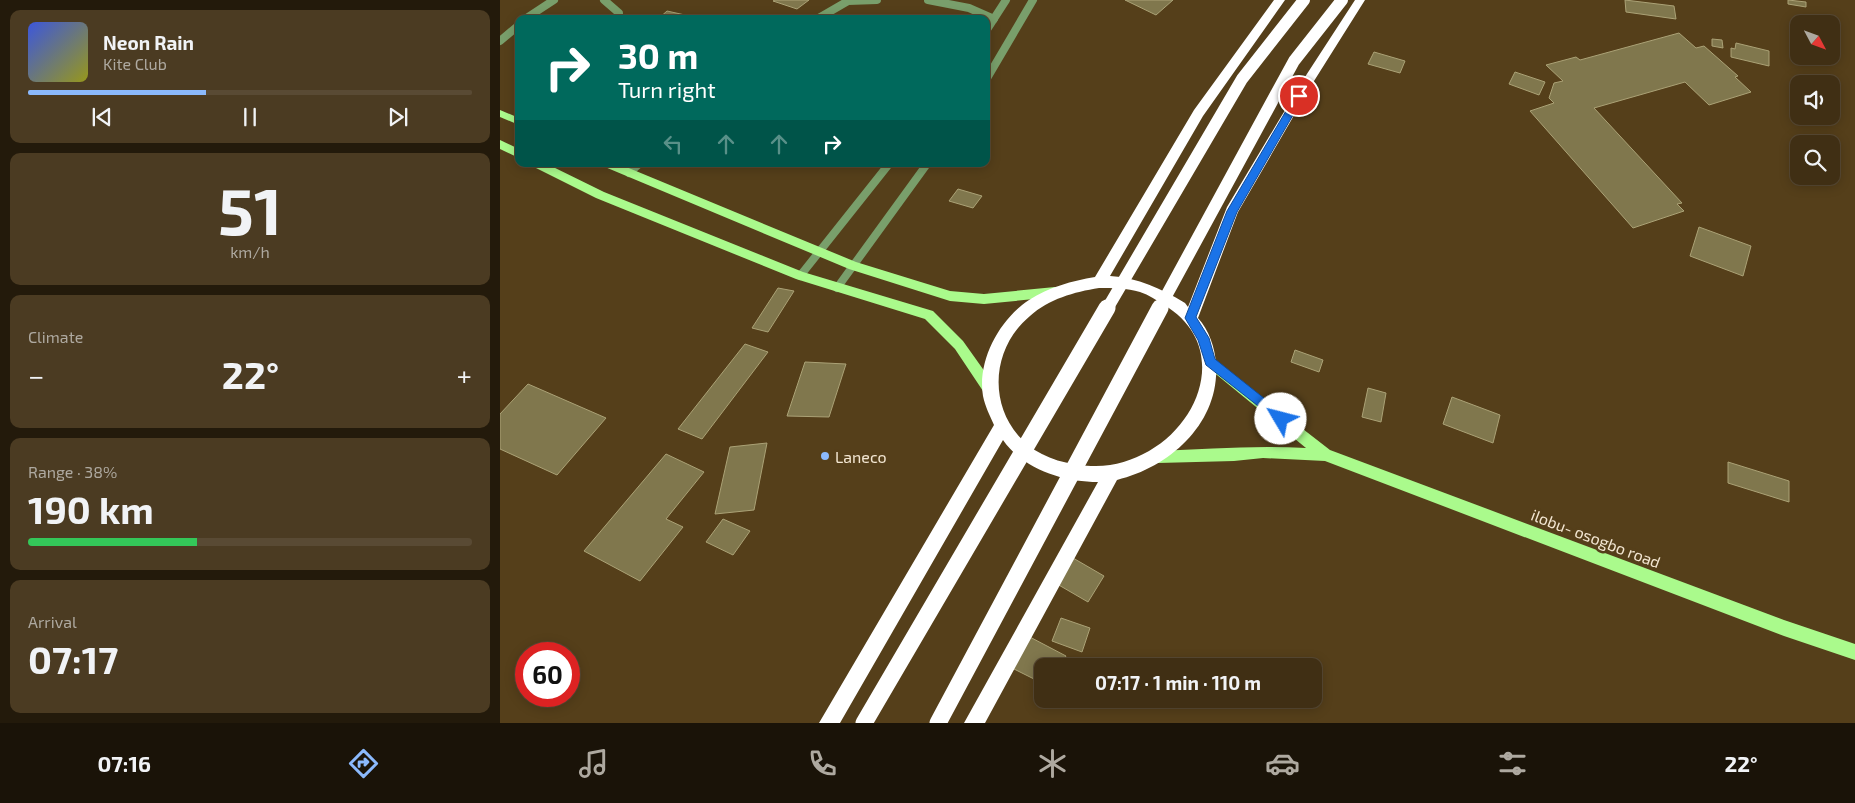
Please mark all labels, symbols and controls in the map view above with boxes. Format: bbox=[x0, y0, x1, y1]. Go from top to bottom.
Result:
north arrow bbox=[1790, 15, 1840, 65]
map controls bbox=[1790, 15, 1840, 185]
text: Neon Rain bbox=[103, 31, 194, 54]
text: 30 m bbox=[618, 34, 698, 76]
icon: right bbox=[535, 35, 600, 100]
text: Kite Club bbox=[103, 54, 167, 73]
pin bbox=[1278, 75, 1320, 117]
button: sound bbox=[1790, 75, 1840, 125]
text: Turn right bbox=[618, 76, 716, 102]
icon: arrive bbox=[1285, 82, 1313, 110]
icon: previous bbox=[88, 103, 116, 131]
icon: pause bbox=[236, 103, 264, 131]
icon: next bbox=[384, 103, 412, 131]
icon: left bbox=[659, 130, 687, 158]
icon: ahead bbox=[712, 130, 740, 158]
icon: ahead bbox=[765, 130, 793, 158]
icon: right bbox=[818, 130, 846, 158]
button: search bbox=[1790, 135, 1840, 185]
text: 51 bbox=[218, 170, 282, 248]
text: km/h bbox=[230, 242, 270, 261]
text: Climate bbox=[28, 327, 83, 346]
text: 22° bbox=[222, 351, 279, 397]
text: − bbox=[28, 358, 44, 392]
text: + bbox=[457, 358, 472, 392]
position arrow bbox=[1254, 392, 1306, 444]
place label: Laneco bbox=[835, 447, 887, 466]
marker: Laneco bbox=[819, 450, 831, 462]
text: Range · 38% bbox=[28, 462, 117, 481]
text: 190 km bbox=[28, 486, 154, 532]
street label: ilobu- osogbo road bbox=[1529, 505, 1663, 571]
text: Arrival bbox=[28, 612, 77, 631]
text: 07:17 bbox=[28, 636, 118, 682]
speed limit sign: 60 bbox=[515, 642, 580, 707]
text: 07:17 · 1 min · 110 m bbox=[1095, 671, 1261, 694]
icon: directions bbox=[346, 746, 381, 781]
icon: music bbox=[576, 746, 611, 781]
icon: phone bbox=[805, 746, 840, 781]
icon: climate bbox=[1035, 746, 1070, 781]
icon: car bbox=[1265, 746, 1300, 781]
icon: filters bbox=[1495, 746, 1530, 781]
text: 07:16 bbox=[97, 750, 151, 776]
text: 22° bbox=[1724, 750, 1758, 776]

